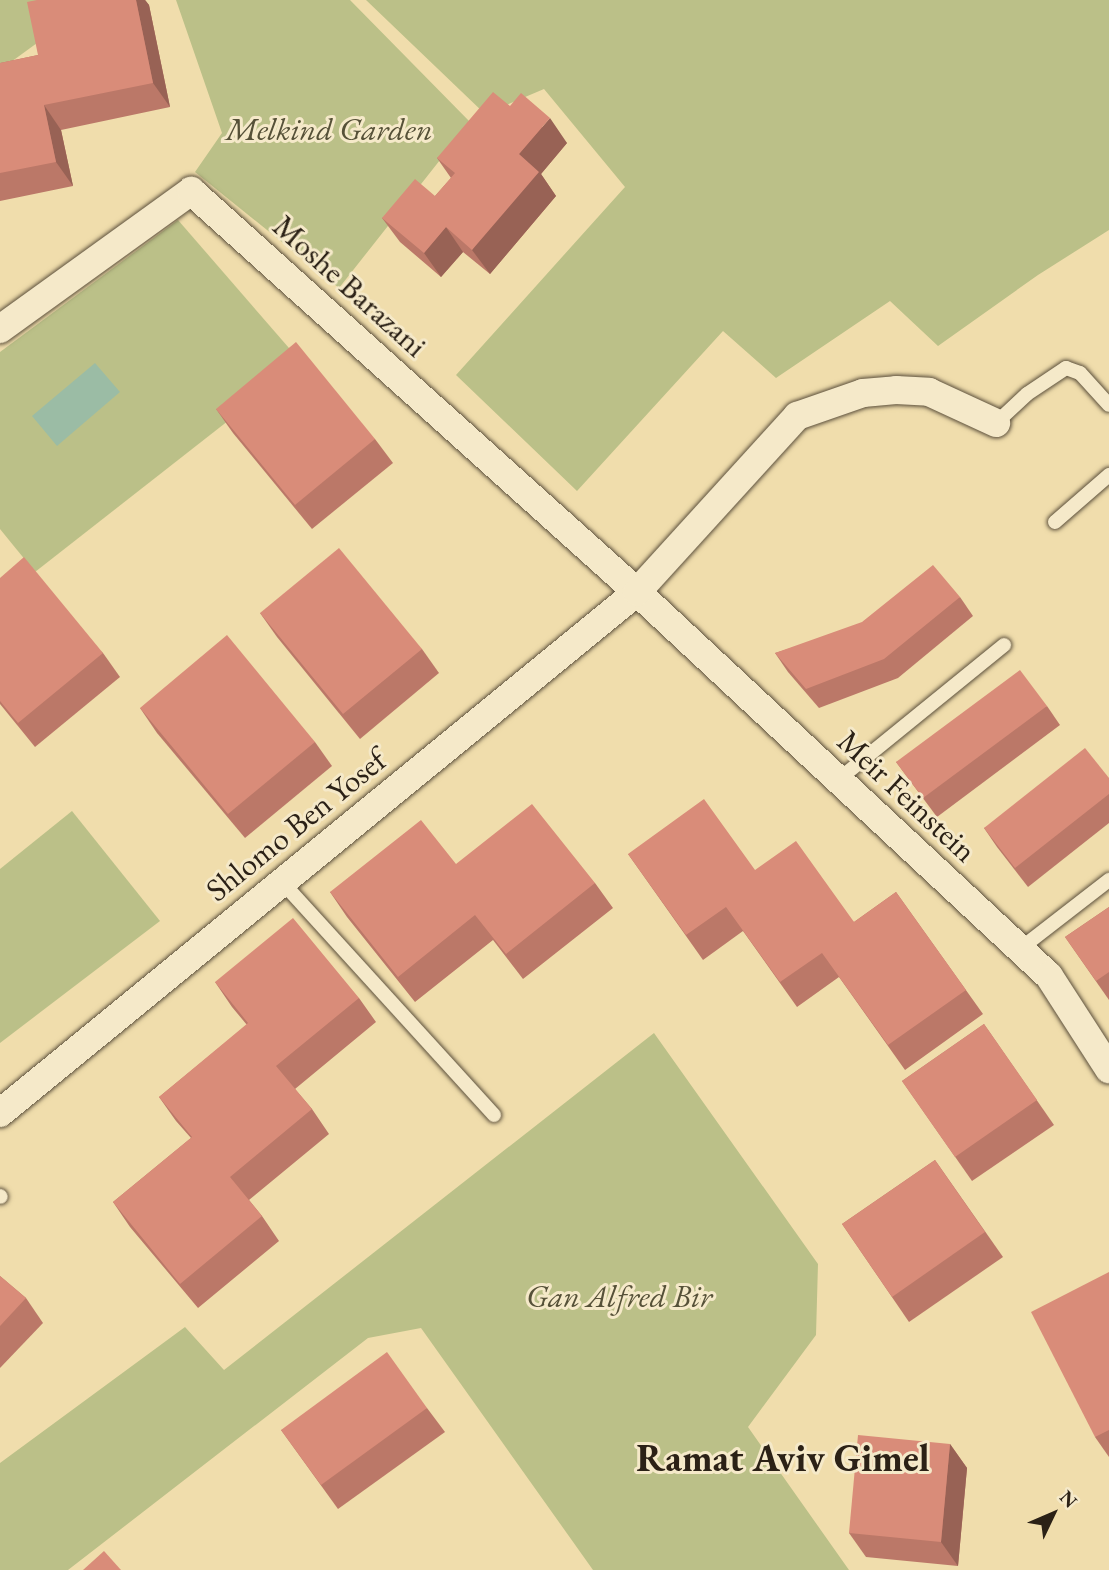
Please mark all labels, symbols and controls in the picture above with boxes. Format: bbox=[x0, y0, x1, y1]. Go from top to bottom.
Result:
park label: Melkind Garden bbox=[225, 110, 433, 148]
street label: Moshe Barazani bbox=[265, 207, 435, 365]
street label: Meir Feinstein bbox=[830, 722, 984, 870]
street label: Shlomo Ben Yosef bbox=[198, 741, 394, 909]
park label: Gan Alfred Bir bbox=[526, 1277, 712, 1315]
district label: Ramat Aviv Gimel bbox=[636, 1435, 930, 1481]
north arrow bbox=[1018, 1479, 1088, 1549]
text: N bbox=[1054, 1485, 1083, 1513]

